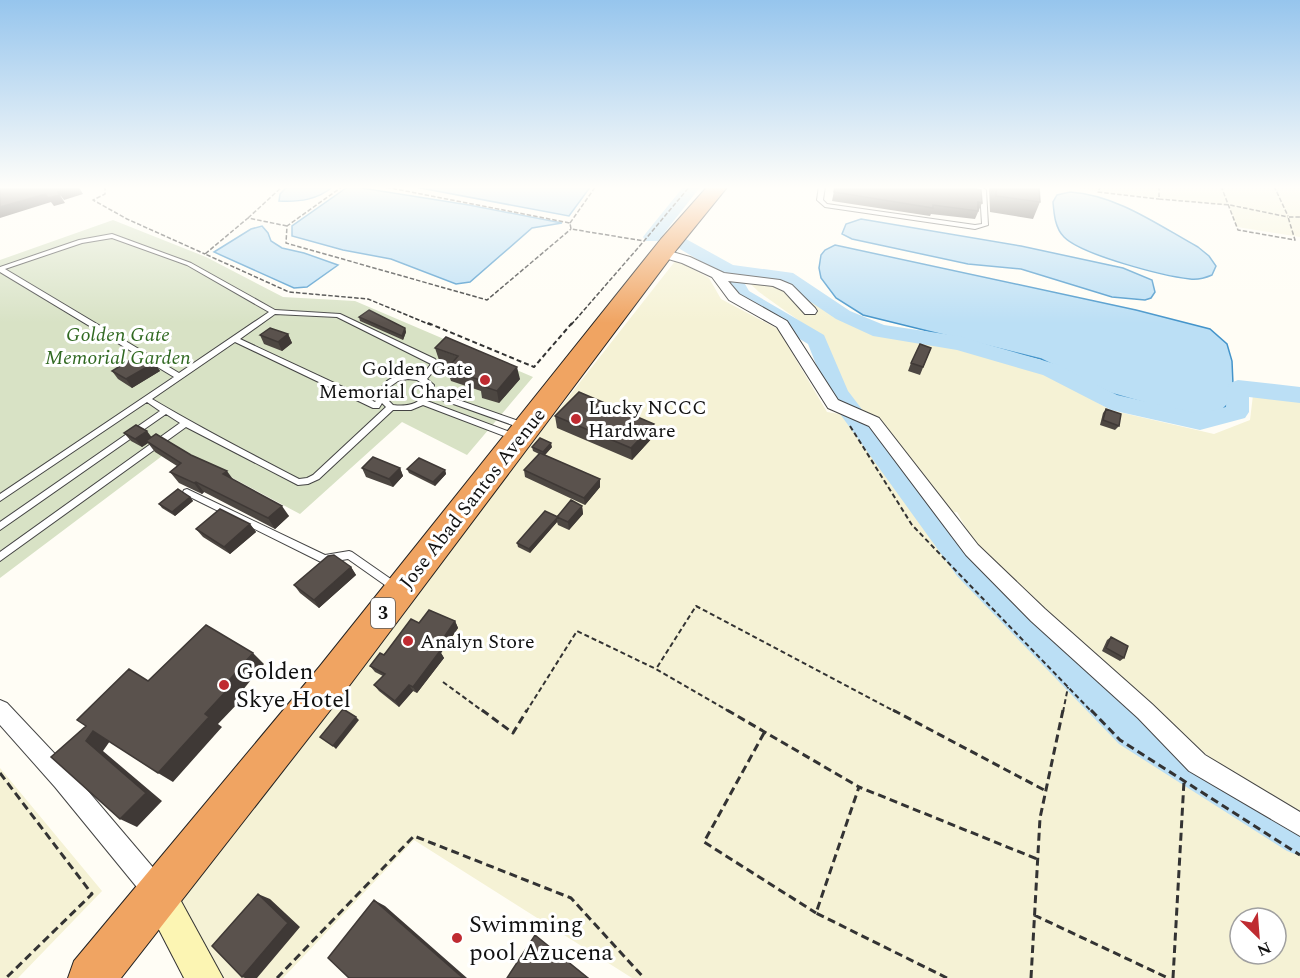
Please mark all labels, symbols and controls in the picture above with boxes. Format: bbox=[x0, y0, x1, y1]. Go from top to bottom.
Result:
park label: Golden Gate Memorial Garden bbox=[45, 320, 191, 373]
place label: Golden Gate Memorial Chapel bbox=[319, 354, 473, 407]
marker: Golden Gate Memorial Chapel bbox=[478, 373, 492, 387]
place label: Lucky NCCC Hardware bbox=[588, 393, 707, 446]
street label: Jose Abad Santos Avenue bbox=[392, 401, 553, 596]
marker: Lucky NCCC Hardware bbox=[569, 412, 583, 426]
road number: 3 bbox=[371, 598, 395, 628]
place label: Analyn Store bbox=[420, 627, 535, 657]
marker: Analyn Store bbox=[401, 634, 415, 648]
place label: Golden Skye Hotel bbox=[236, 654, 351, 718]
marker: Golden Skye Hotel bbox=[217, 678, 231, 692]
north arrow bbox=[1228, 906, 1288, 966]
place label: Swimming pool Azucena bbox=[469, 907, 613, 971]
marker: Swimming pool Azucena bbox=[450, 931, 464, 945]
text: N bbox=[1253, 935, 1275, 962]

